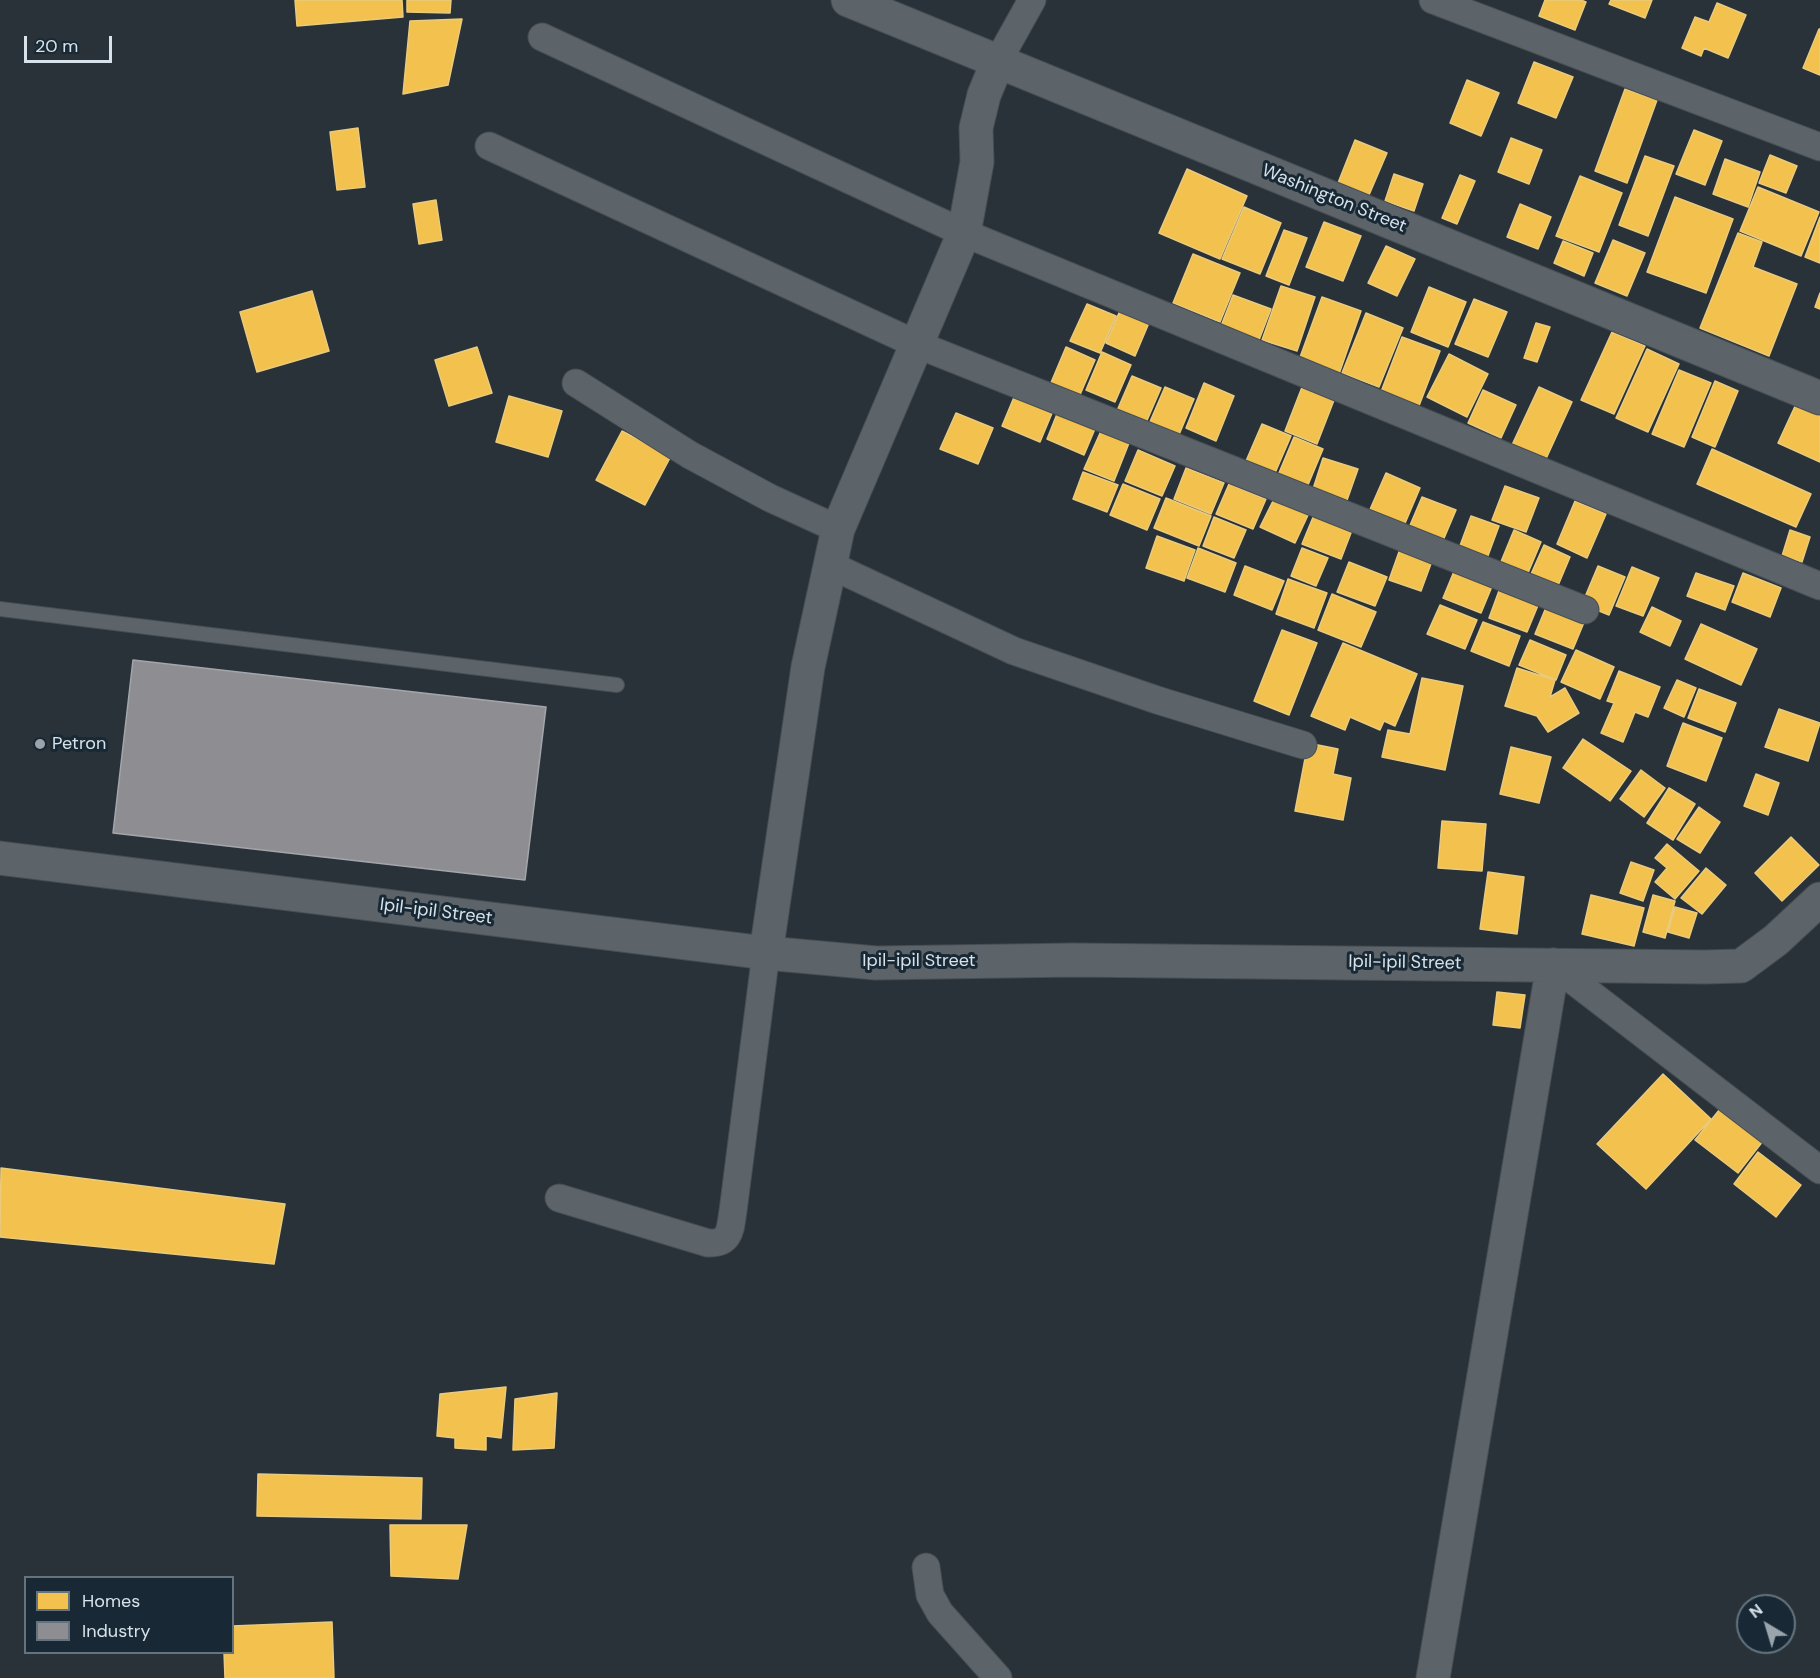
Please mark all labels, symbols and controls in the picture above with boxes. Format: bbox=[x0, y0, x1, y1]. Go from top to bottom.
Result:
scale bar bbox=[27, 24, 116, 62]
text: 20 m bbox=[35, 34, 78, 58]
street label: Washington Street bbox=[1259, 160, 1409, 238]
place label: Petron bbox=[52, 733, 106, 755]
marker: Petron bbox=[33, 737, 47, 751]
street label: Ipil-ipil Street bbox=[378, 894, 494, 930]
street label: Ipil-ipil Street bbox=[862, 950, 976, 972]
street label: Ipil-ipil Street bbox=[1348, 951, 1462, 975]
legend bbox=[24, 1576, 234, 1654]
text: Homes bbox=[82, 1589, 140, 1613]
north arrow bbox=[1736, 1594, 1796, 1654]
text: N bbox=[1745, 1599, 1767, 1623]
text: Industry bbox=[82, 1619, 151, 1643]

